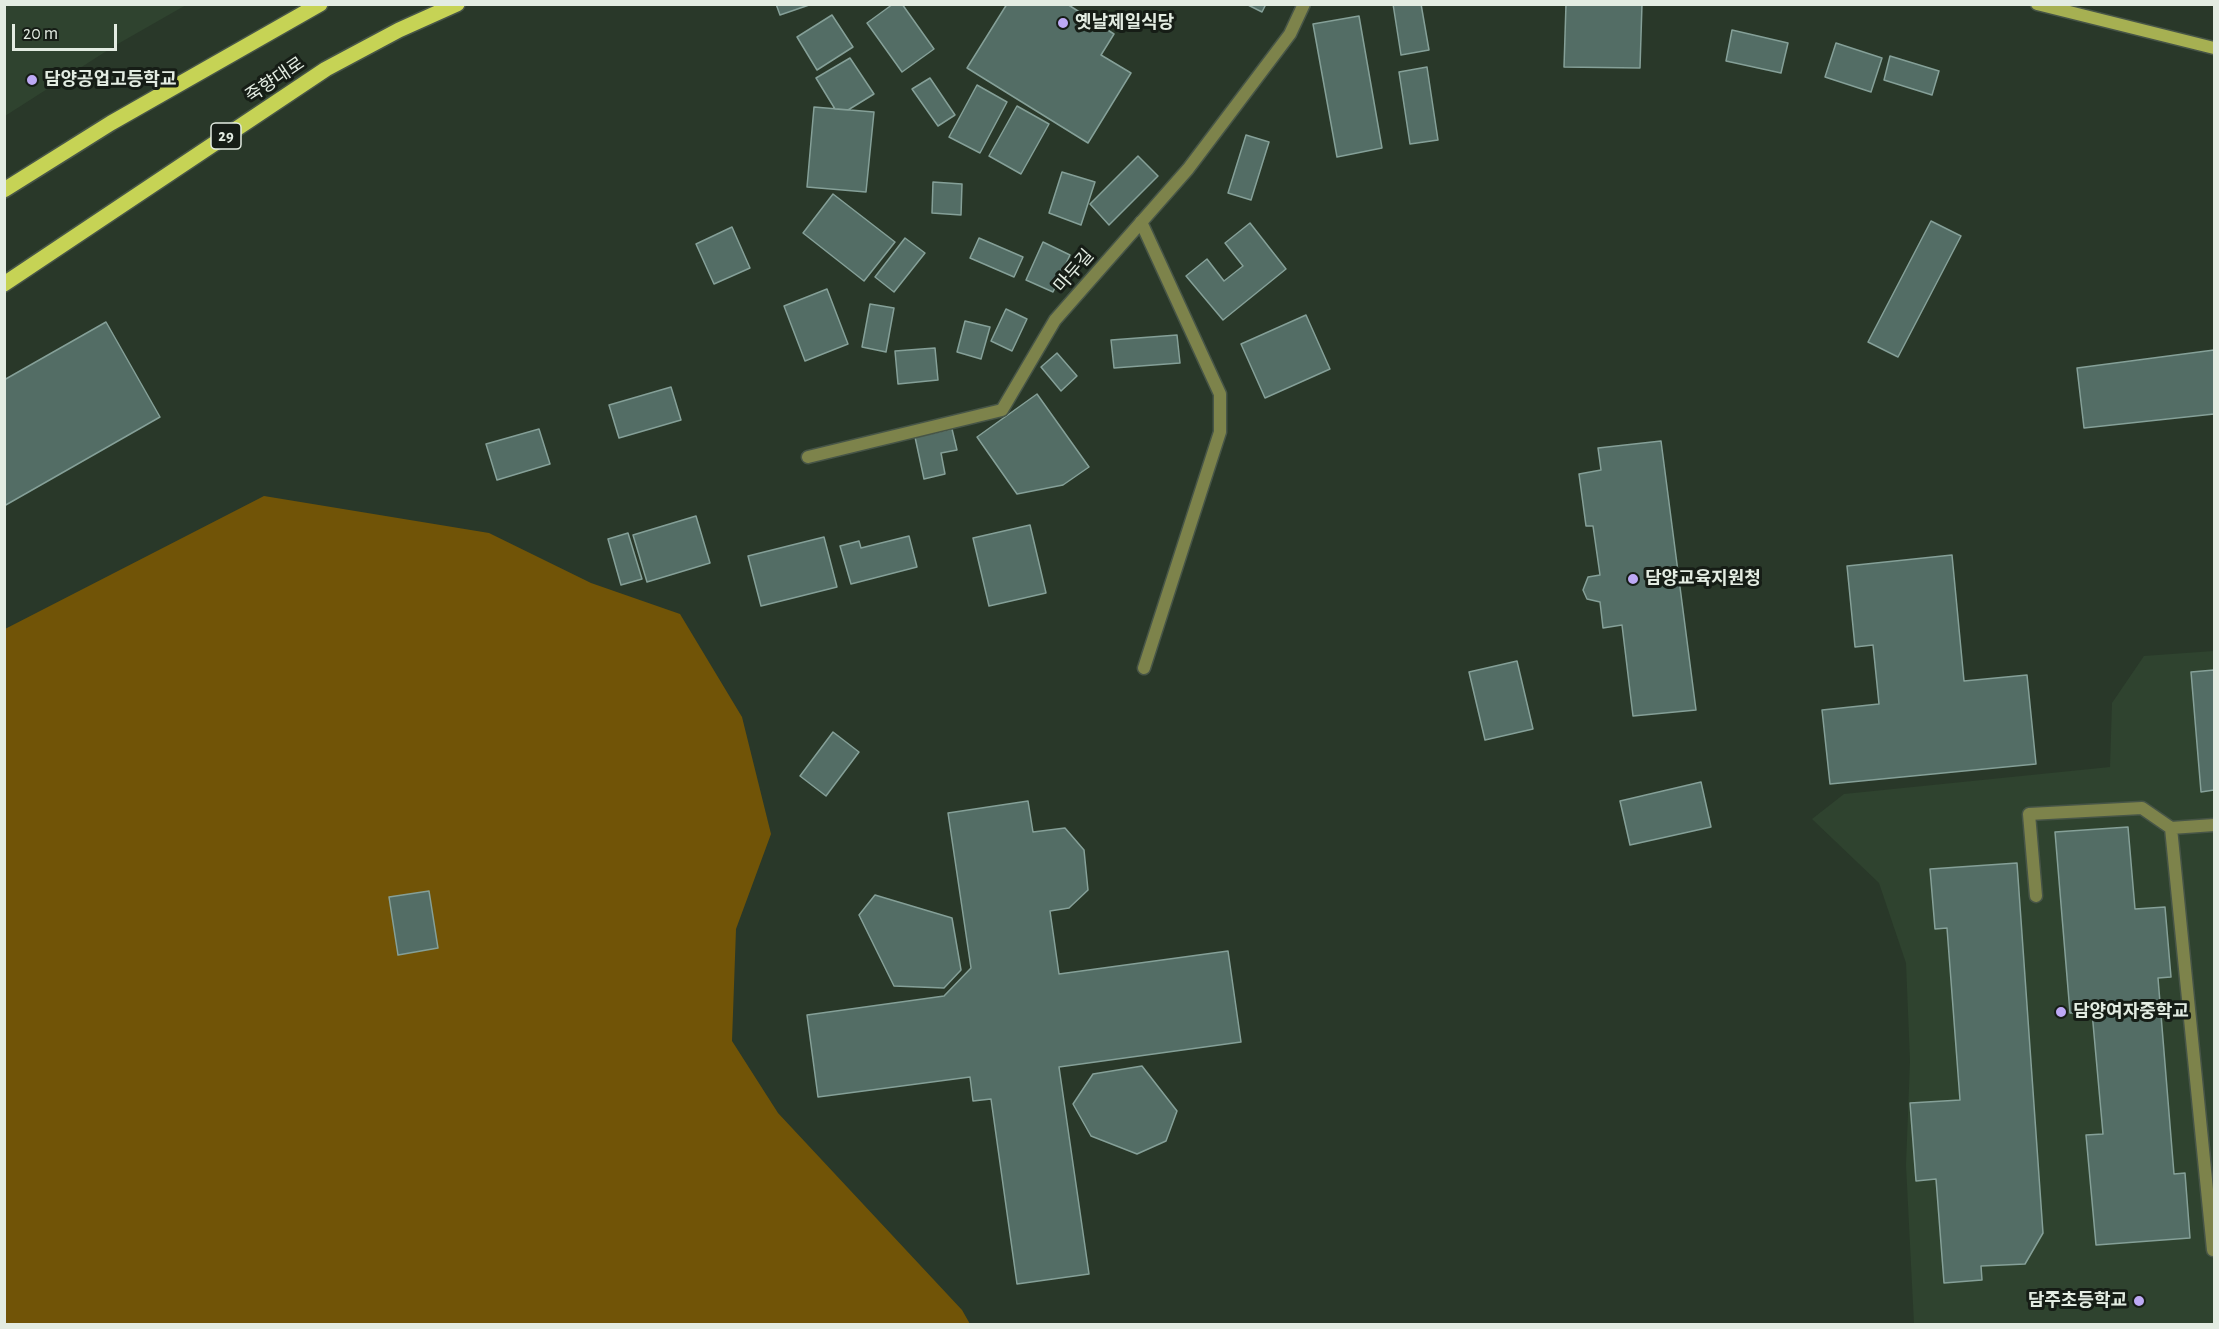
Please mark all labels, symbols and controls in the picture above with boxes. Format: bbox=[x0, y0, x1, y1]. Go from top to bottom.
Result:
scale bar bbox=[15, 12, 120, 50]
place label: 옛날제일식당 bbox=[1075, 12, 1174, 34]
marker: 옛날제일식당 bbox=[1056, 16, 1070, 30]
text: 20 m bbox=[23, 25, 58, 43]
street label: 죽향대로 bbox=[242, 53, 308, 107]
place label: 담양공업고등학교 bbox=[44, 69, 176, 91]
marker: 담양공업고등학교 bbox=[25, 73, 39, 87]
road number: 29 bbox=[211, 123, 241, 149]
street label: 마두길 bbox=[1050, 245, 1098, 297]
place label: 담양교육지원청 bbox=[1645, 568, 1761, 590]
marker: 담양교육지원청 bbox=[1626, 572, 1640, 586]
place label: 담양여자중학교 bbox=[2073, 1001, 2189, 1023]
marker: 담양여자중학교 bbox=[2054, 1005, 2068, 1019]
place label: 담주초등학교 bbox=[2028, 1290, 2127, 1312]
marker: 담주초등학교 bbox=[2132, 1294, 2146, 1308]

